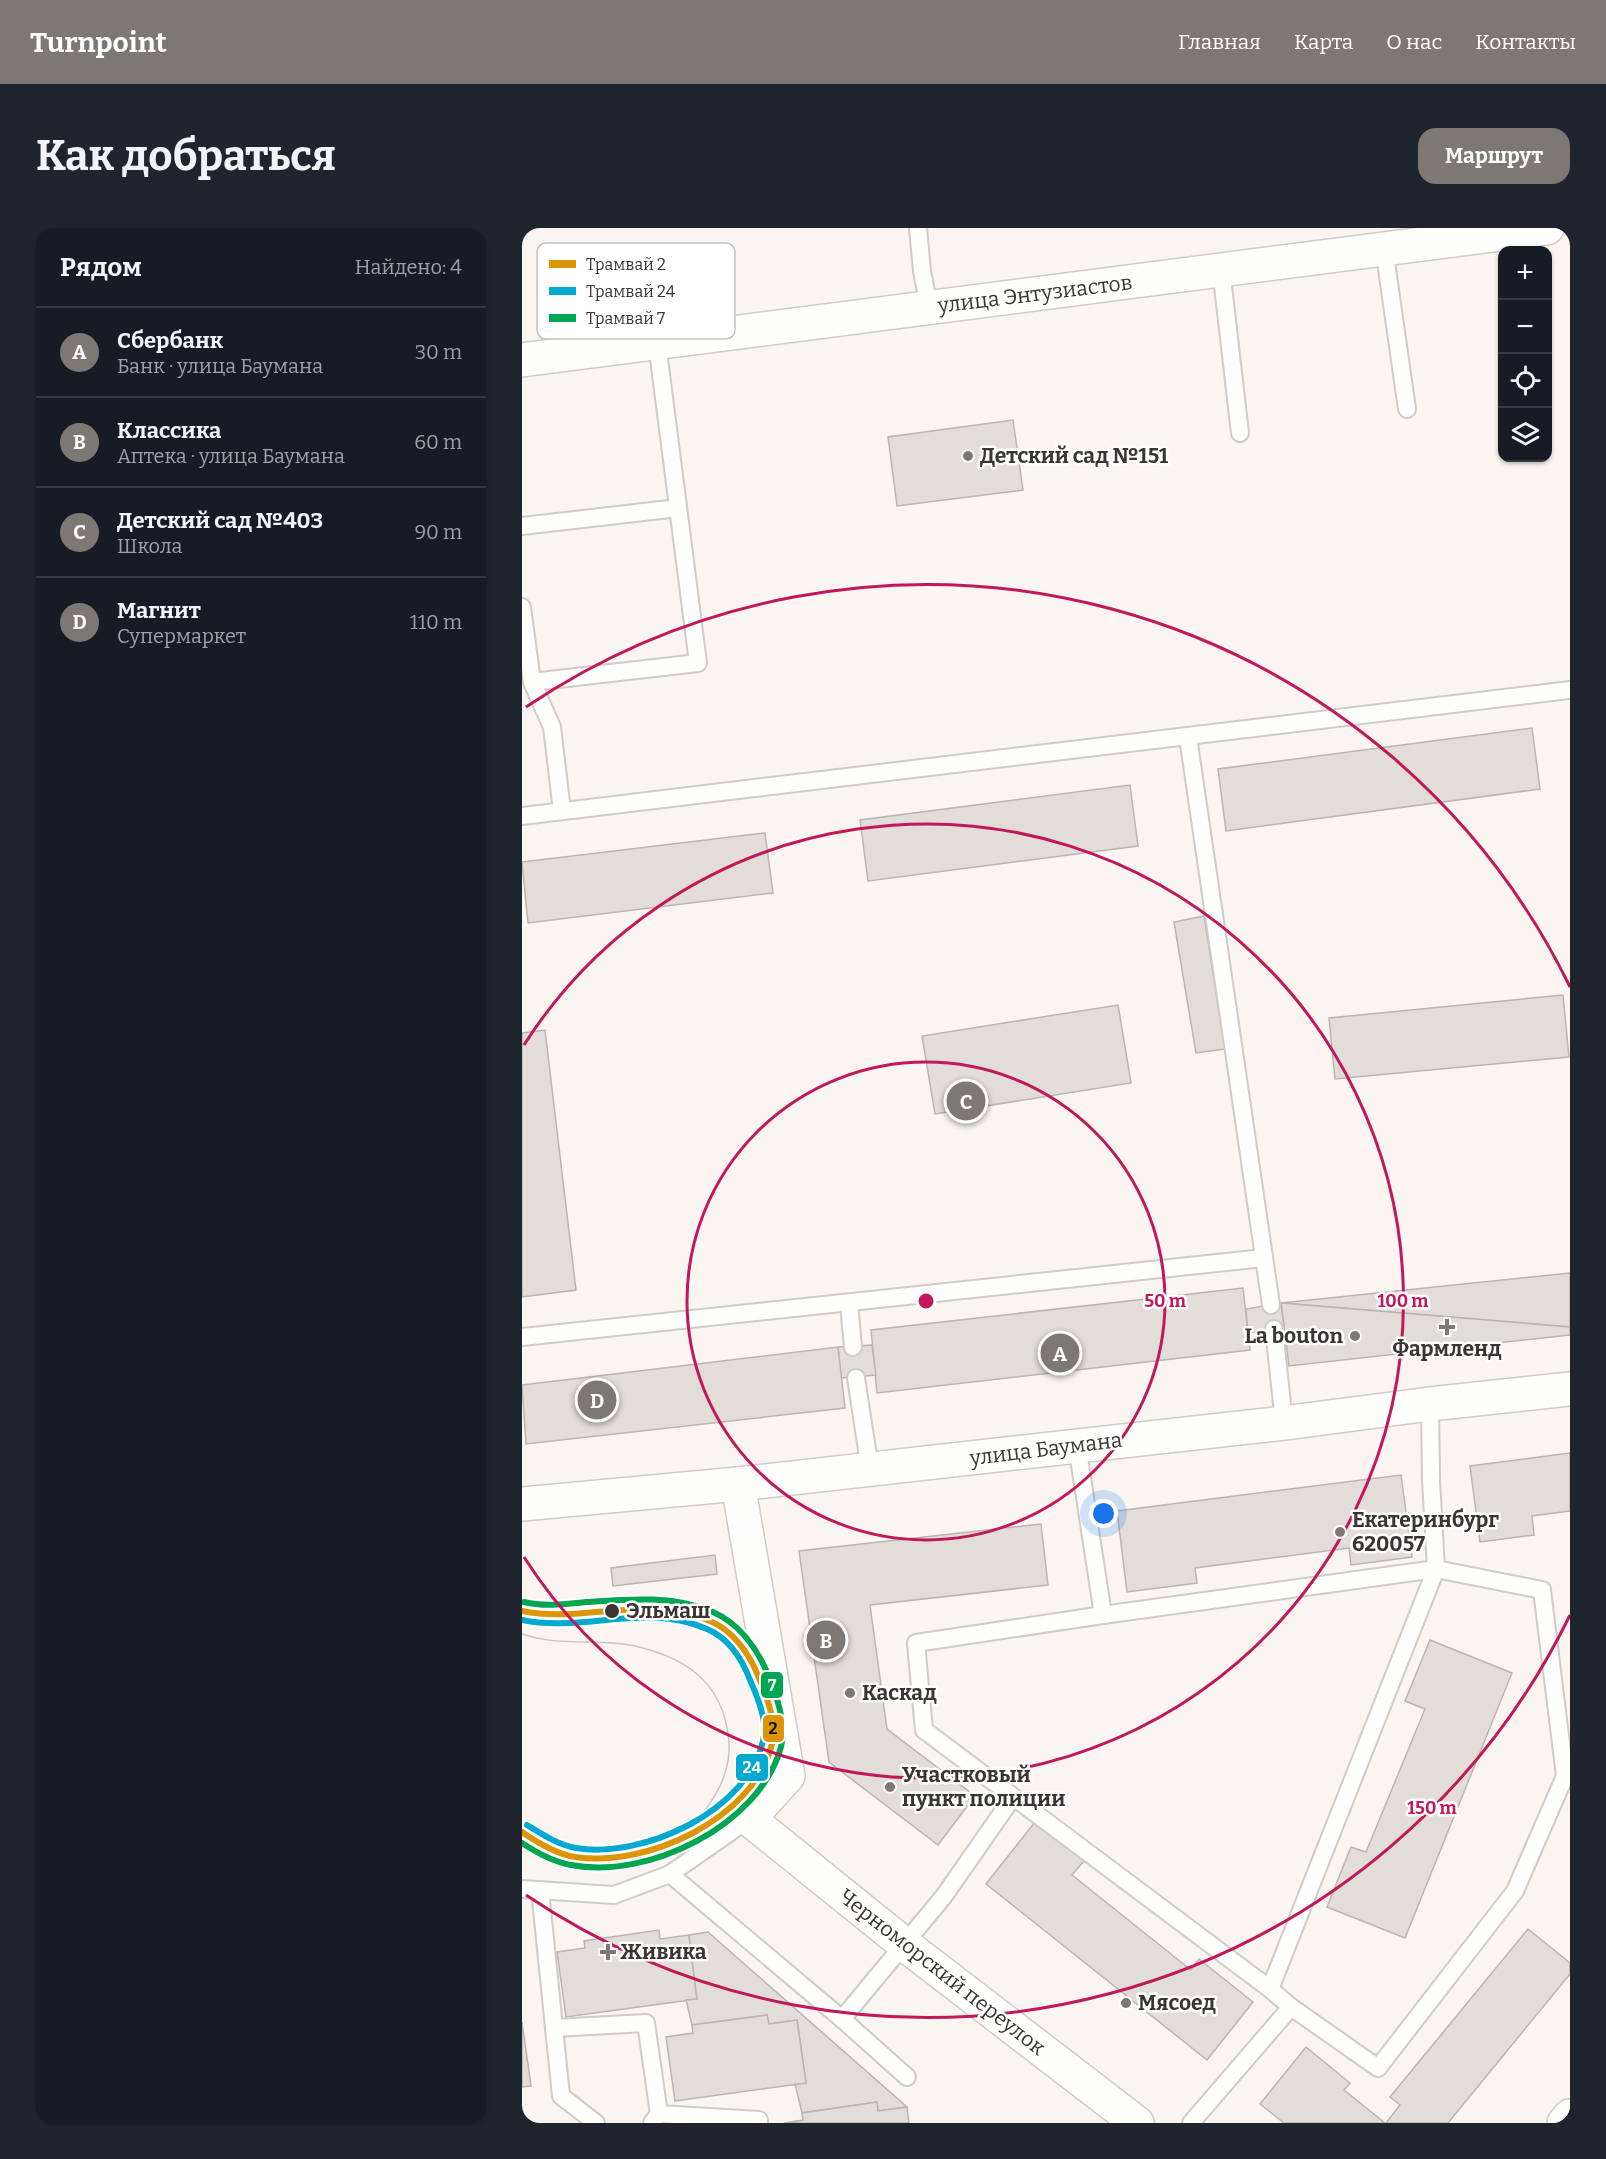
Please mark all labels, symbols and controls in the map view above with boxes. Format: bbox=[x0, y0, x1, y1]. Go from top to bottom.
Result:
text: Turnpoint bbox=[30, 26, 167, 59]
text: Главная bbox=[1178, 29, 1261, 55]
text: Карта bbox=[1294, 29, 1353, 55]
text: О нас bbox=[1386, 29, 1442, 55]
text: Контакты bbox=[1475, 29, 1576, 55]
button: Маршрут bbox=[1418, 128, 1570, 184]
text: Как добраться bbox=[36, 131, 336, 181]
legend bbox=[537, 243, 735, 339]
map controls bbox=[1498, 246, 1552, 462]
button: + bbox=[1498, 246, 1552, 300]
text: Рядом bbox=[60, 252, 142, 283]
text: Найдено: 4 bbox=[355, 255, 462, 279]
text: Трамвай 2 bbox=[586, 255, 666, 274]
street label: улица Энтузиастов bbox=[935, 269, 1134, 319]
text: Трамвай 24 bbox=[586, 282, 676, 301]
button: − bbox=[1498, 300, 1552, 354]
text: Трамвай 7 bbox=[586, 309, 665, 328]
text: Сбербанк bbox=[117, 327, 223, 354]
text: A bbox=[72, 340, 87, 364]
text: 30 m bbox=[415, 340, 462, 364]
text: Банк · улица Баумана bbox=[117, 354, 323, 378]
button: locate bbox=[1498, 354, 1552, 408]
button: layers bbox=[1498, 408, 1552, 462]
text: Классика bbox=[117, 417, 221, 444]
text: B bbox=[73, 430, 86, 454]
text: 60 m bbox=[414, 430, 462, 454]
place label: Детский сад №151 bbox=[980, 443, 1168, 469]
text: Аптека · улица Баумана bbox=[117, 444, 345, 468]
marker: Детский сад №151 bbox=[961, 449, 975, 463]
text: Детский сад №403 bbox=[117, 507, 323, 534]
text: C bbox=[73, 520, 86, 544]
text: 90 m bbox=[414, 520, 462, 544]
text: Школа bbox=[117, 534, 183, 558]
text: Магнит bbox=[117, 597, 201, 624]
text: D bbox=[72, 610, 87, 634]
text: 110 m bbox=[410, 610, 462, 634]
text: Супермаркет bbox=[117, 624, 246, 648]
pin: C bbox=[946, 1078, 986, 1124]
text: 50 m bbox=[1144, 1290, 1186, 1312]
text: 100 m bbox=[1377, 1290, 1429, 1312]
centre of rings bbox=[916, 1291, 936, 1311]
marker: Фармленд bbox=[1440, 1320, 1454, 1334]
place label: La bouton bbox=[1245, 1323, 1343, 1349]
marker: La bouton bbox=[1348, 1329, 1362, 1343]
pin: A bbox=[1040, 1330, 1080, 1376]
place label: Фармленд bbox=[1392, 1336, 1502, 1362]
pin: D bbox=[578, 1378, 616, 1422]
street label: улица Баумана bbox=[967, 1427, 1124, 1471]
your location bbox=[1089, 1499, 1118, 1528]
place label: Екатеринбург 620057 bbox=[1352, 1507, 1499, 1557]
marker: Екатеринбург 620057 bbox=[1333, 1525, 1347, 1539]
place label: Эльмаш bbox=[626, 1598, 710, 1624]
marker: Эльмаш bbox=[603, 1602, 621, 1620]
pin: B bbox=[806, 1618, 846, 1662]
line badge: 7 bbox=[760, 1671, 784, 1699]
text: 7 bbox=[768, 1676, 777, 1695]
place label: Каскад bbox=[862, 1680, 937, 1706]
marker: Каскад bbox=[843, 1686, 857, 1700]
line badge: 2 bbox=[762, 1714, 785, 1743]
text: 2 bbox=[768, 1719, 778, 1738]
line badge: 24 bbox=[735, 1753, 769, 1782]
text: 24 bbox=[743, 1758, 762, 1777]
place label: Участковый пункт полиции bbox=[902, 1762, 1065, 1812]
marker: Участковый пункт полиции bbox=[883, 1780, 897, 1794]
text: 150 m bbox=[1407, 1797, 1457, 1819]
street label: Черноморский переулок bbox=[834, 1883, 1051, 2061]
place label: Живика bbox=[620, 1939, 707, 1965]
marker: Живика bbox=[601, 1945, 615, 1959]
place label: Мясоед bbox=[1138, 1990, 1216, 2016]
marker: Мясоед bbox=[1119, 1996, 1133, 2010]

